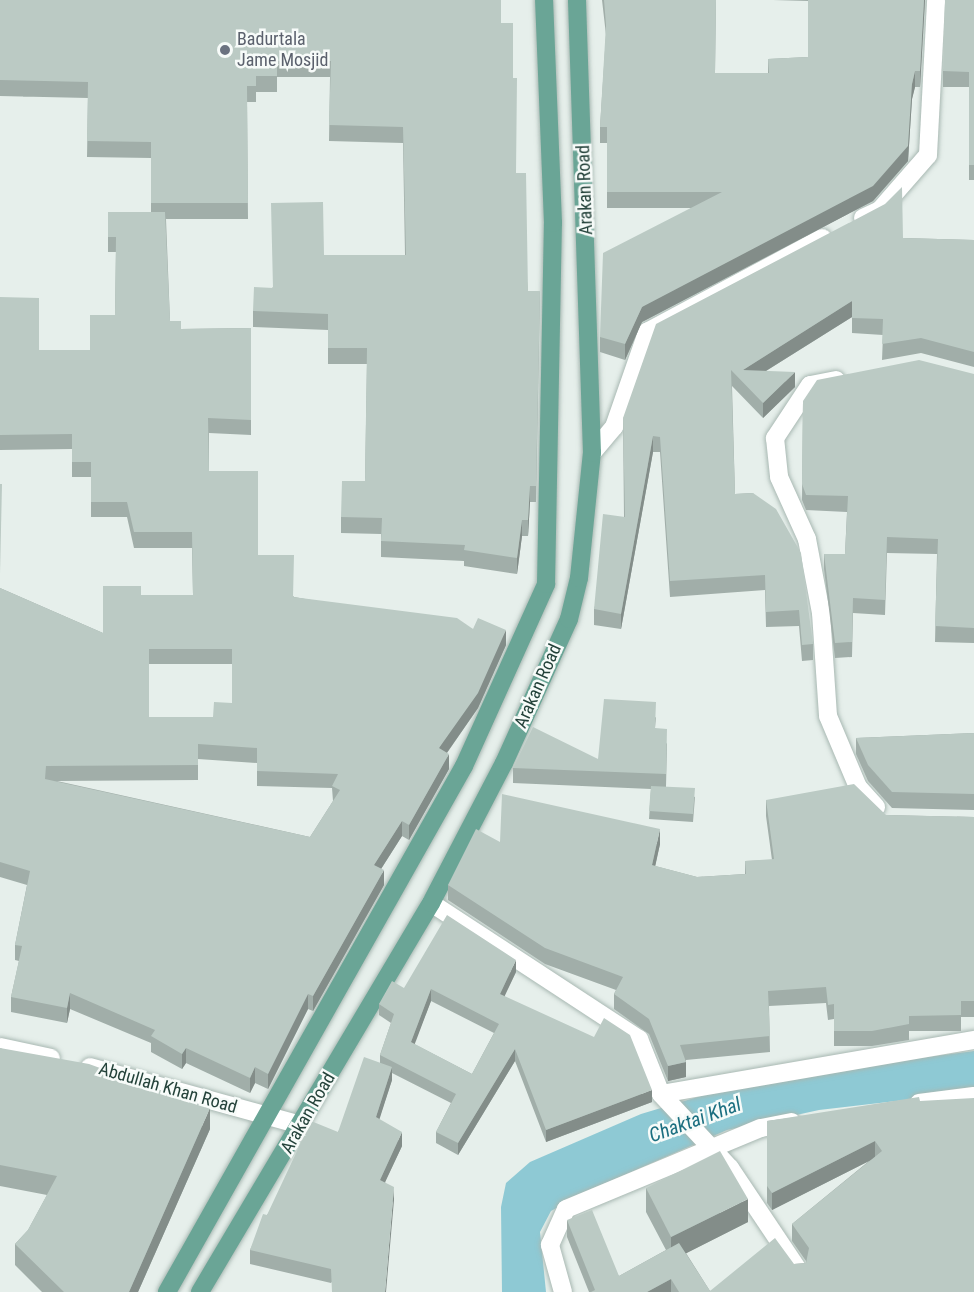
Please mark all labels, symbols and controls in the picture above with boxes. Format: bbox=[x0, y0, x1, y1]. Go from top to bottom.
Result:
place label: Badurtala Jame Mosjid bbox=[237, 29, 328, 72]
marker: Badurtala Jame Mosjid bbox=[218, 43, 232, 57]
street label: Arakan Road bbox=[573, 145, 597, 235]
street label: Arakan Road bbox=[510, 641, 566, 731]
street label: Abdullah Khan Road bbox=[96, 1058, 240, 1118]
street label: Arakan Road bbox=[276, 1069, 340, 1157]
water label: Chaktai Khal bbox=[646, 1092, 744, 1148]

